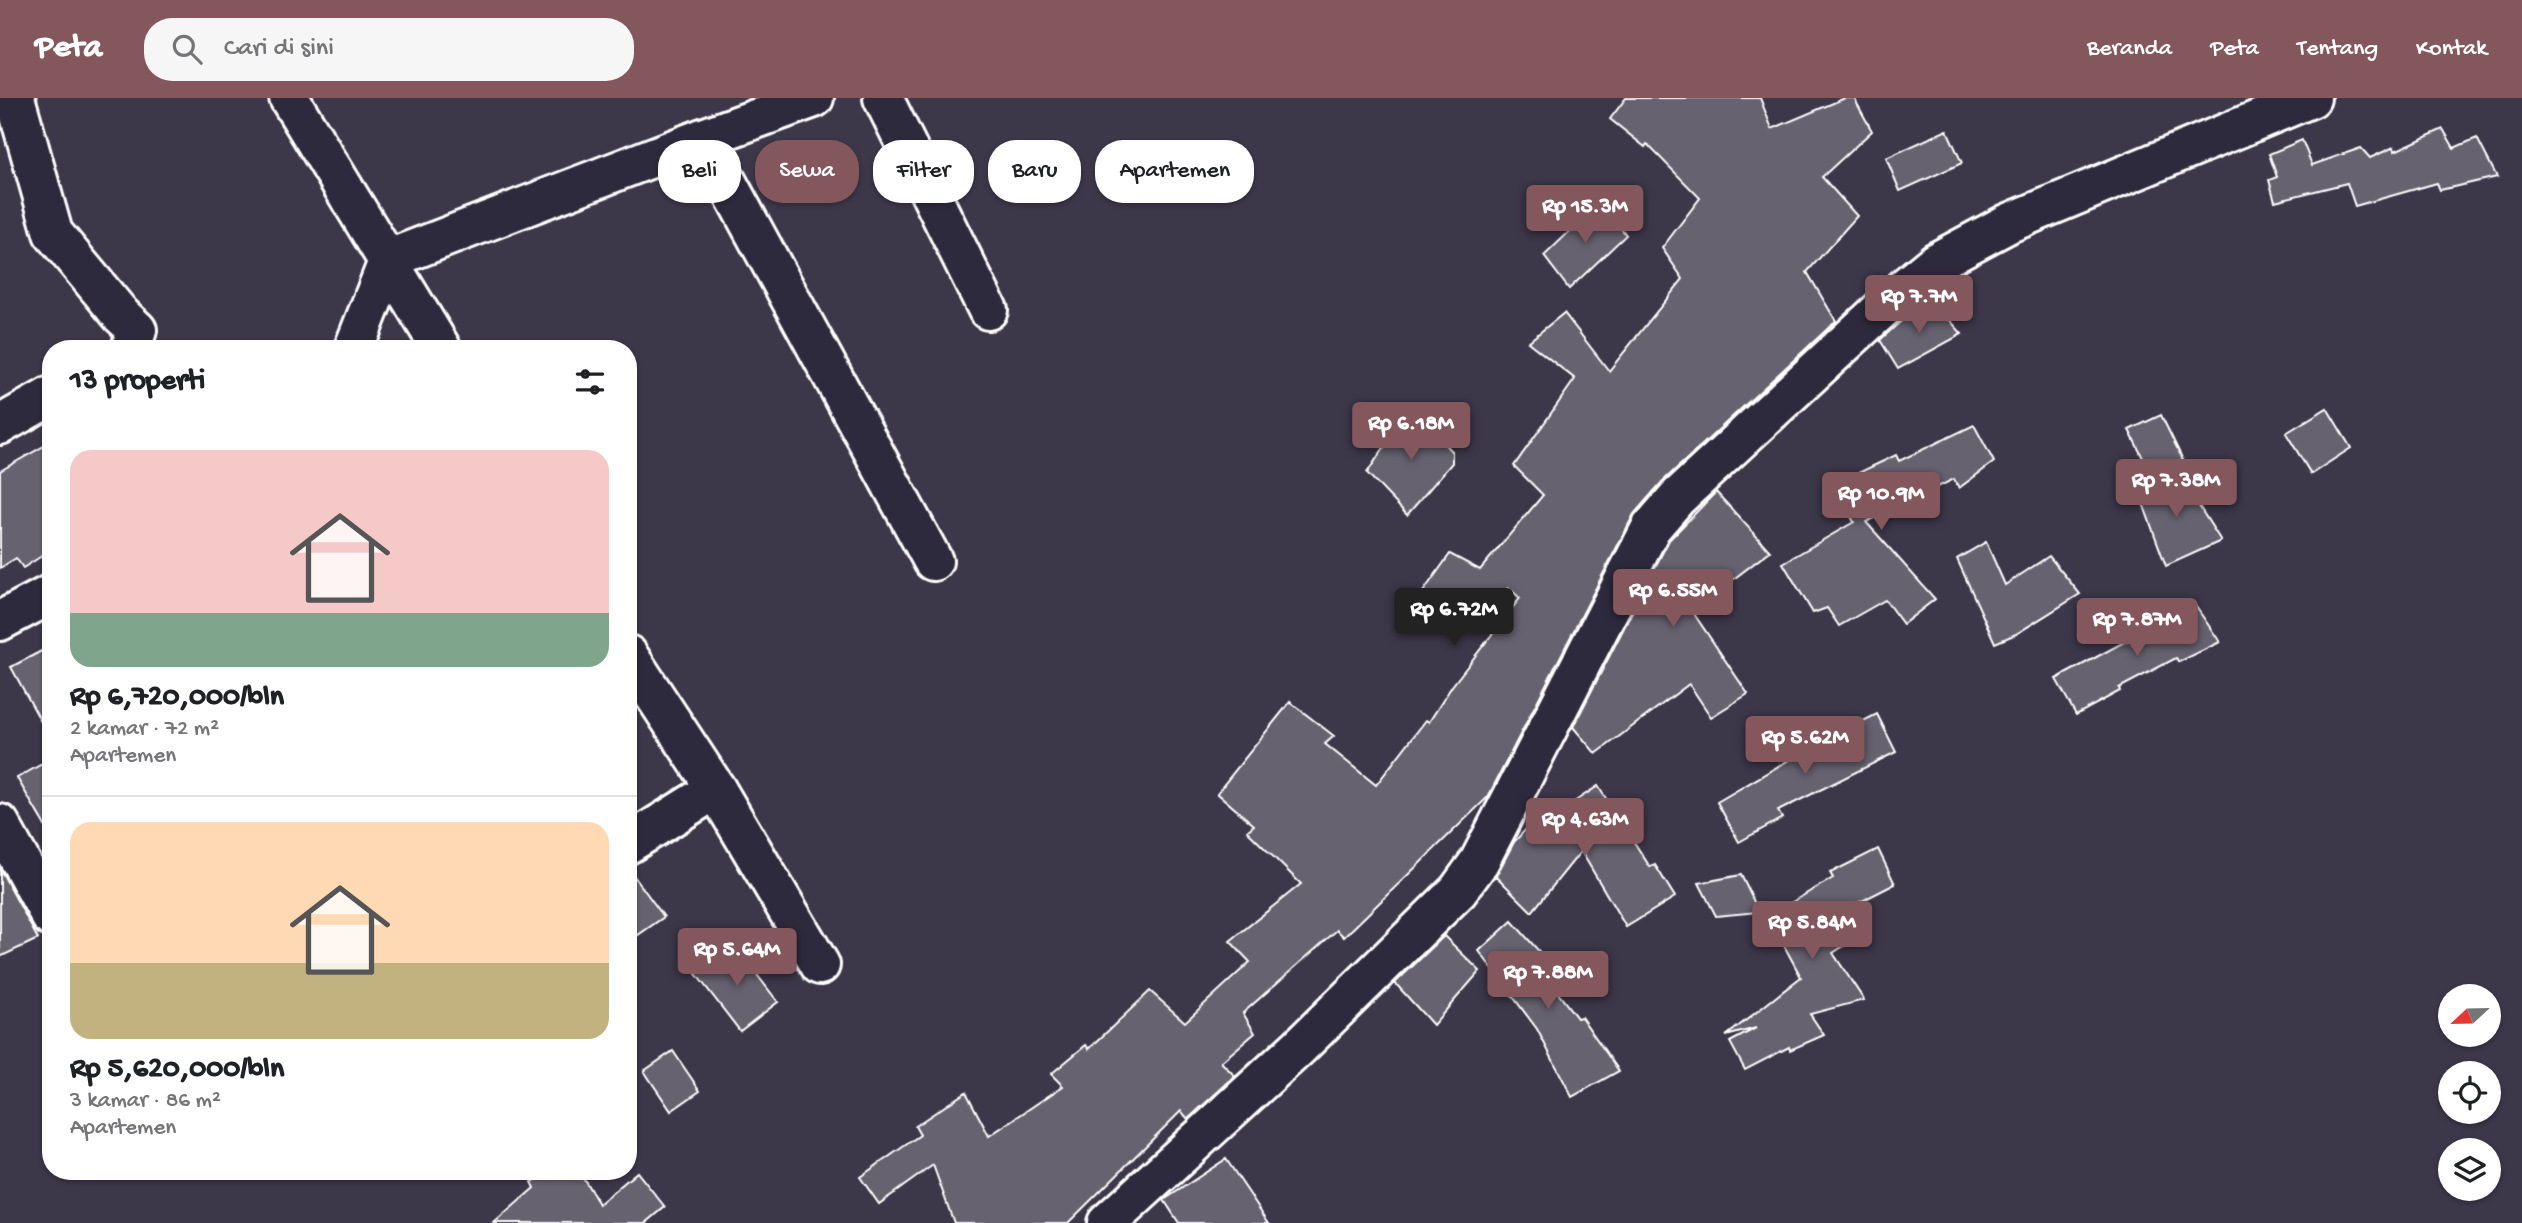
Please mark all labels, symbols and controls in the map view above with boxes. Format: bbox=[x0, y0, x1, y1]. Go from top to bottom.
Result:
search box bbox=[144, 18, 634, 81]
text: Peta bbox=[35, 30, 102, 68]
icon: search bbox=[168, 30, 206, 68]
text: Cari di sini bbox=[224, 34, 334, 65]
text: Beranda bbox=[2087, 35, 2172, 64]
text: Peta bbox=[2210, 35, 2259, 64]
text: Tentang bbox=[2297, 35, 2378, 64]
text: Kontak bbox=[2416, 35, 2487, 64]
chip: Beli bbox=[658, 140, 741, 203]
chip: Sewa bbox=[755, 140, 859, 203]
chip: Filter bbox=[873, 140, 974, 203]
chip: Baru bbox=[988, 140, 1081, 203]
chip: Apartemen bbox=[1095, 140, 1254, 203]
pin: Rp 15.3M bbox=[1513, 186, 1657, 245]
text: Rp 15.3M bbox=[1542, 194, 1628, 221]
pin: Rp 7.7M bbox=[1854, 275, 1984, 335]
text: Rp 7.7M bbox=[1881, 284, 1957, 311]
icon: filters bbox=[571, 363, 609, 401]
text: 13 properti bbox=[70, 365, 205, 400]
pin: Rp 6.18M bbox=[1339, 402, 1483, 462]
text: Rp 6.18M bbox=[1368, 411, 1454, 438]
pin: Rp 7.38M bbox=[2104, 460, 2248, 519]
text: Rp 7.38M bbox=[2132, 468, 2220, 495]
pin: Rp 10.9M bbox=[1809, 472, 1953, 532]
text: Rp 10.9M bbox=[1838, 481, 1924, 508]
icon: home bbox=[277, 495, 403, 621]
pin: Rp 6.55M bbox=[1601, 570, 1745, 629]
text: Rp 6.55M bbox=[1629, 578, 1717, 605]
pin: Rp 6.72M bbox=[1382, 588, 1526, 648]
text: Rp 6.72M bbox=[1411, 597, 1497, 624]
pin: Rp 7.87M bbox=[2065, 598, 2209, 658]
text: Rp 7.87M bbox=[2093, 607, 2181, 634]
text: Rp 6,720,000/bln bbox=[70, 681, 284, 716]
text: 2 kamar · 72 m² bbox=[70, 716, 219, 743]
pin: Rp 5.62M bbox=[1733, 716, 1877, 776]
text: Rp 5.62M bbox=[1761, 725, 1849, 752]
text: Apartemen bbox=[70, 743, 176, 770]
pin: Rp 4.63M bbox=[1513, 798, 1657, 858]
text: Rp 4.63M bbox=[1542, 807, 1628, 834]
icon: home bbox=[277, 867, 403, 993]
pin: Rp 5.84M bbox=[1740, 902, 1884, 961]
text: Rp 5.84M bbox=[1768, 910, 1856, 937]
pin: Rp 5.64M bbox=[665, 928, 809, 988]
text: Rp 5.64M bbox=[694, 937, 780, 964]
pin: Rp 7.88M bbox=[1476, 951, 1620, 1011]
text: Rp 7.88M bbox=[1503, 960, 1593, 987]
north arrow bbox=[2438, 984, 2501, 1046]
map controls bbox=[2438, 984, 2501, 1201]
text: Rp 5,620,000/bln bbox=[70, 1053, 284, 1088]
button: locate bbox=[2438, 1061, 2501, 1124]
text: 3 kamar · 86 m² bbox=[70, 1088, 221, 1115]
text: Apartemen bbox=[70, 1115, 176, 1142]
button: layers bbox=[2438, 1138, 2501, 1201]

